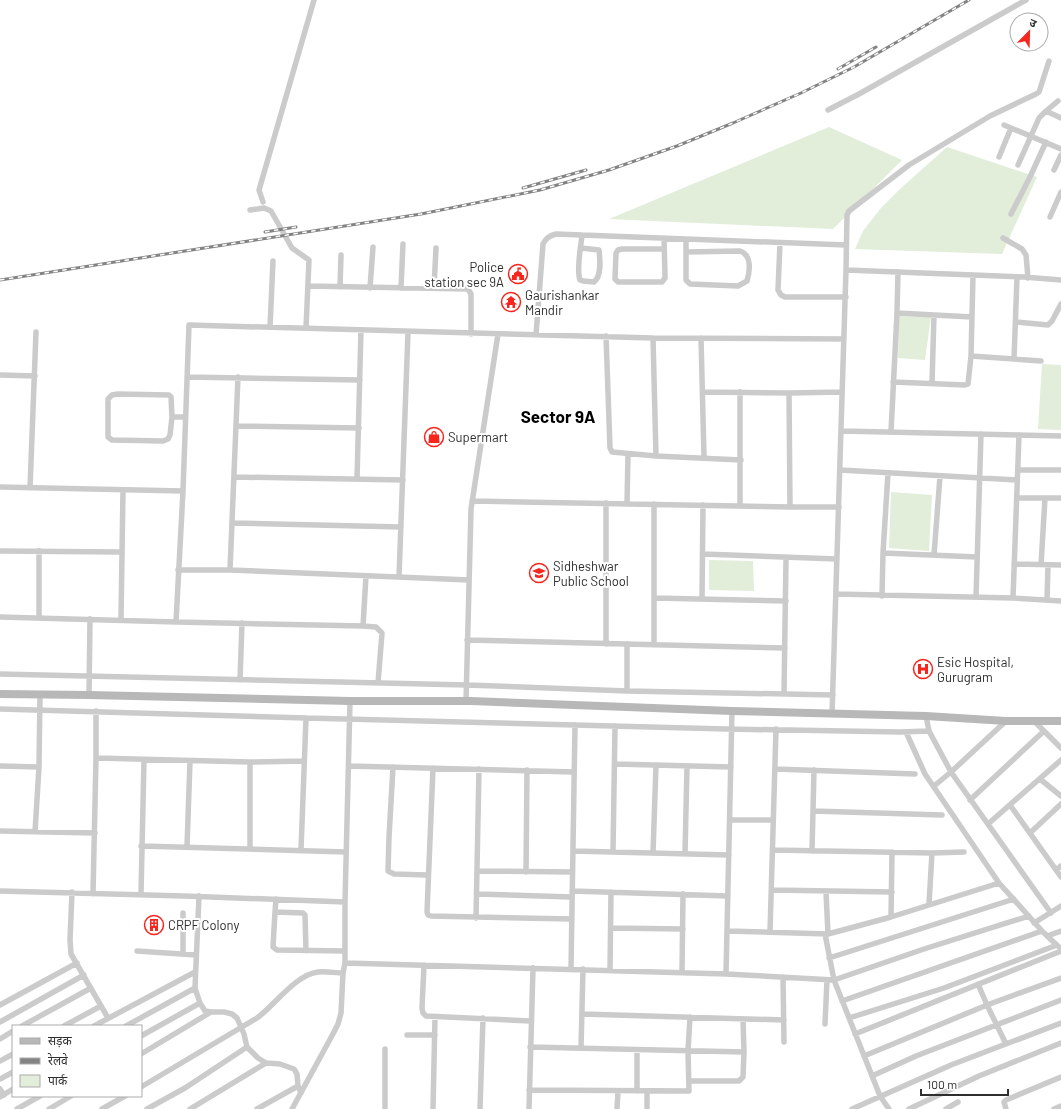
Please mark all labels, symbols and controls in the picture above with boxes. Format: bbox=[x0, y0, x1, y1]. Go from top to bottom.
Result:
north arrow bbox=[1009, 12, 1049, 52]
text: उ bbox=[1028, 15, 1039, 30]
place label: Police station sec 9A bbox=[424, 259, 504, 290]
public building icon: Police station sec 9A bbox=[507, 263, 529, 285]
place label: Gaurishankar Mandir bbox=[525, 287, 599, 318]
temple icon: Gaurishankar Mandir bbox=[500, 291, 522, 313]
district label: Sector 9A bbox=[521, 406, 595, 426]
shop icon: Supermart bbox=[423, 426, 445, 448]
place label: Supermart bbox=[448, 429, 508, 445]
place label: Sidheshwar Public School bbox=[553, 558, 629, 589]
school or university icon: Sidheshwar Public School bbox=[528, 562, 550, 584]
place label: Esic Hospital, Gurugram bbox=[937, 654, 1014, 685]
hospital icon: Esic Hospital, Gurugram bbox=[912, 658, 934, 680]
building icon: CRPF Colony bbox=[143, 914, 165, 936]
place label: CRPF Colony bbox=[168, 917, 239, 933]
legend bbox=[12, 1025, 142, 1097]
text: सड़क bbox=[48, 1033, 73, 1048]
text: रेलवे bbox=[48, 1053, 68, 1067]
scale bar bbox=[921, 1071, 1008, 1097]
text: पार्क bbox=[48, 1073, 68, 1087]
text: 100 m bbox=[927, 1077, 957, 1091]

